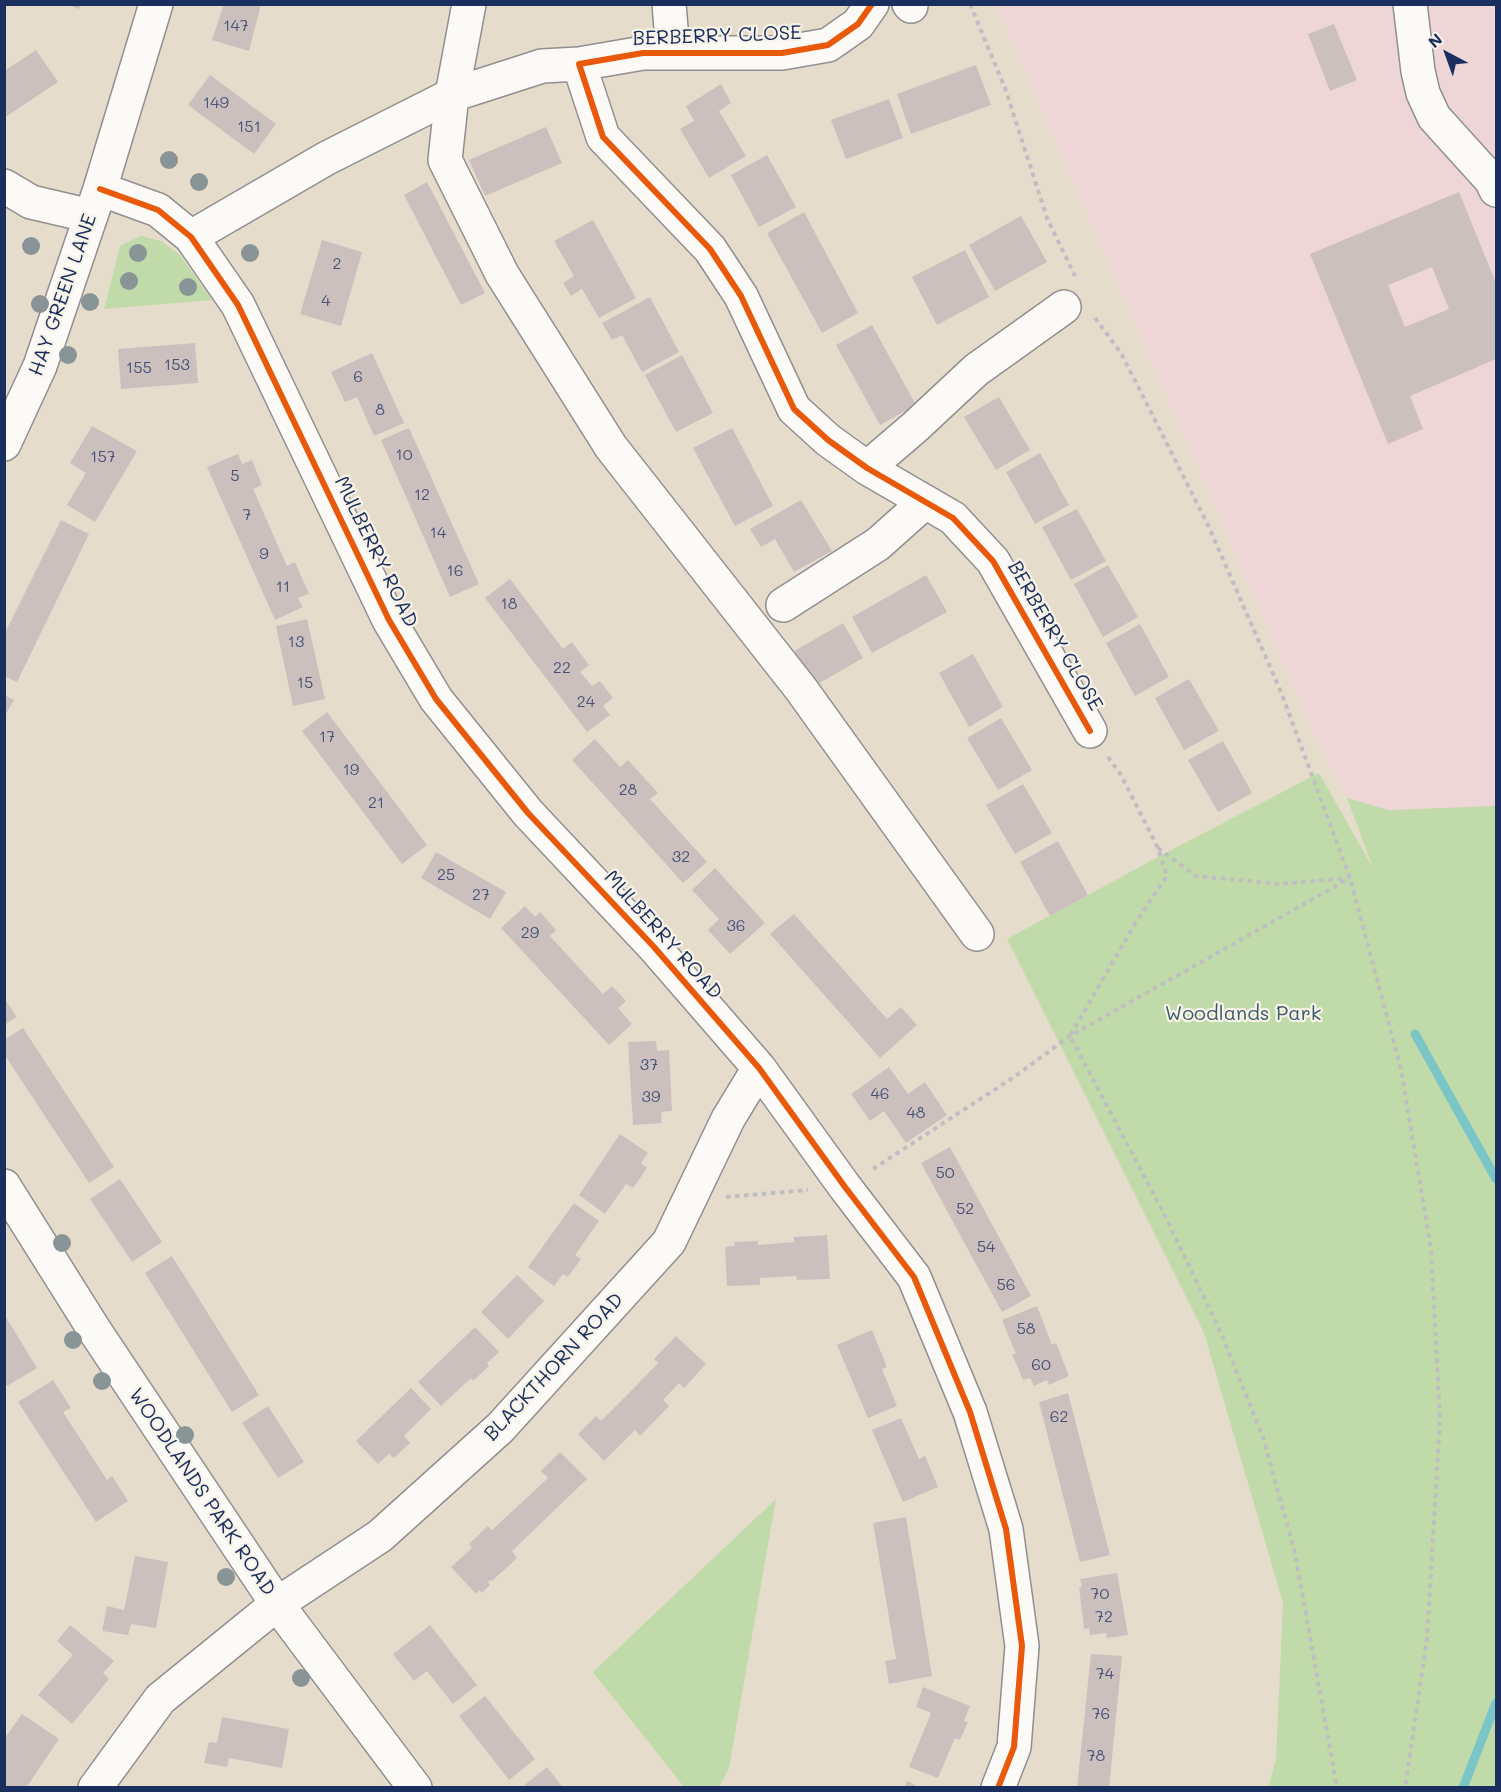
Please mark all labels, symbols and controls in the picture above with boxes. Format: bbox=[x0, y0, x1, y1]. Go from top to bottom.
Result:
house number: 147 bbox=[223, 16, 249, 36]
street label: BERBERRY CLOSE bbox=[632, 21, 802, 51]
north arrow bbox=[1417, 24, 1477, 84]
text: N bbox=[1423, 28, 1446, 52]
house number: 149 bbox=[203, 93, 229, 113]
house number: 151 bbox=[237, 117, 261, 137]
street label: HAY GREEN LANE bbox=[24, 211, 102, 379]
house number: 2 bbox=[333, 254, 341, 274]
house number: 4 bbox=[321, 291, 331, 311]
house number: 153 bbox=[164, 355, 190, 375]
house number: 155 bbox=[126, 358, 152, 378]
house number: 6 bbox=[353, 367, 363, 387]
house number: 8 bbox=[375, 400, 385, 420]
house number: 10 bbox=[395, 445, 413, 465]
house number: 157 bbox=[90, 447, 116, 467]
house number: 5 bbox=[230, 466, 240, 486]
street label: MULBERRY ROAD bbox=[329, 473, 423, 631]
house number: 12 bbox=[414, 485, 430, 505]
house number: 7 bbox=[243, 505, 251, 525]
house number: 14 bbox=[430, 523, 446, 543]
house number: 9 bbox=[259, 544, 269, 564]
street label: BERBERRY CLOSE bbox=[1002, 557, 1108, 715]
house number: 16 bbox=[447, 561, 463, 581]
house number: 11 bbox=[276, 577, 290, 597]
house number: 18 bbox=[501, 594, 517, 614]
house number: 13 bbox=[288, 632, 304, 652]
house number: 22 bbox=[553, 658, 571, 678]
house number: 15 bbox=[297, 673, 313, 693]
house number: 24 bbox=[577, 692, 595, 712]
house number: 17 bbox=[319, 727, 335, 747]
house number: 19 bbox=[343, 760, 359, 780]
house number: 28 bbox=[619, 780, 637, 800]
house number: 21 bbox=[368, 793, 384, 813]
house number: 32 bbox=[672, 847, 690, 867]
house number: 25 bbox=[437, 865, 455, 885]
street label: MULBERRY ROAD bbox=[599, 866, 727, 1004]
house number: 27 bbox=[472, 885, 490, 905]
house number: 36 bbox=[726, 916, 746, 936]
house number: 29 bbox=[521, 923, 539, 943]
park label: Woodlands Park bbox=[1165, 1002, 1321, 1026]
house number: 37 bbox=[640, 1055, 658, 1075]
house number: 46 bbox=[870, 1084, 890, 1104]
house number: 39 bbox=[642, 1087, 660, 1107]
house number: 48 bbox=[906, 1103, 926, 1123]
house number: 50 bbox=[935, 1163, 955, 1183]
house number: 52 bbox=[956, 1199, 974, 1219]
house number: 54 bbox=[977, 1237, 995, 1257]
house number: 56 bbox=[997, 1275, 1015, 1295]
street label: BLACKTHORN ROAD bbox=[479, 1288, 629, 1446]
house number: 58 bbox=[1016, 1319, 1036, 1339]
house number: 60 bbox=[1031, 1355, 1051, 1375]
street label: WOODLANDS PARK ROAD bbox=[123, 1384, 281, 1600]
house number: 62 bbox=[1050, 1407, 1068, 1427]
house number: 70 bbox=[1091, 1584, 1109, 1604]
house number: 72 bbox=[1095, 1607, 1113, 1627]
house number: 74 bbox=[1096, 1664, 1114, 1684]
house number: 76 bbox=[1092, 1704, 1110, 1724]
house number: 78 bbox=[1087, 1746, 1105, 1766]

